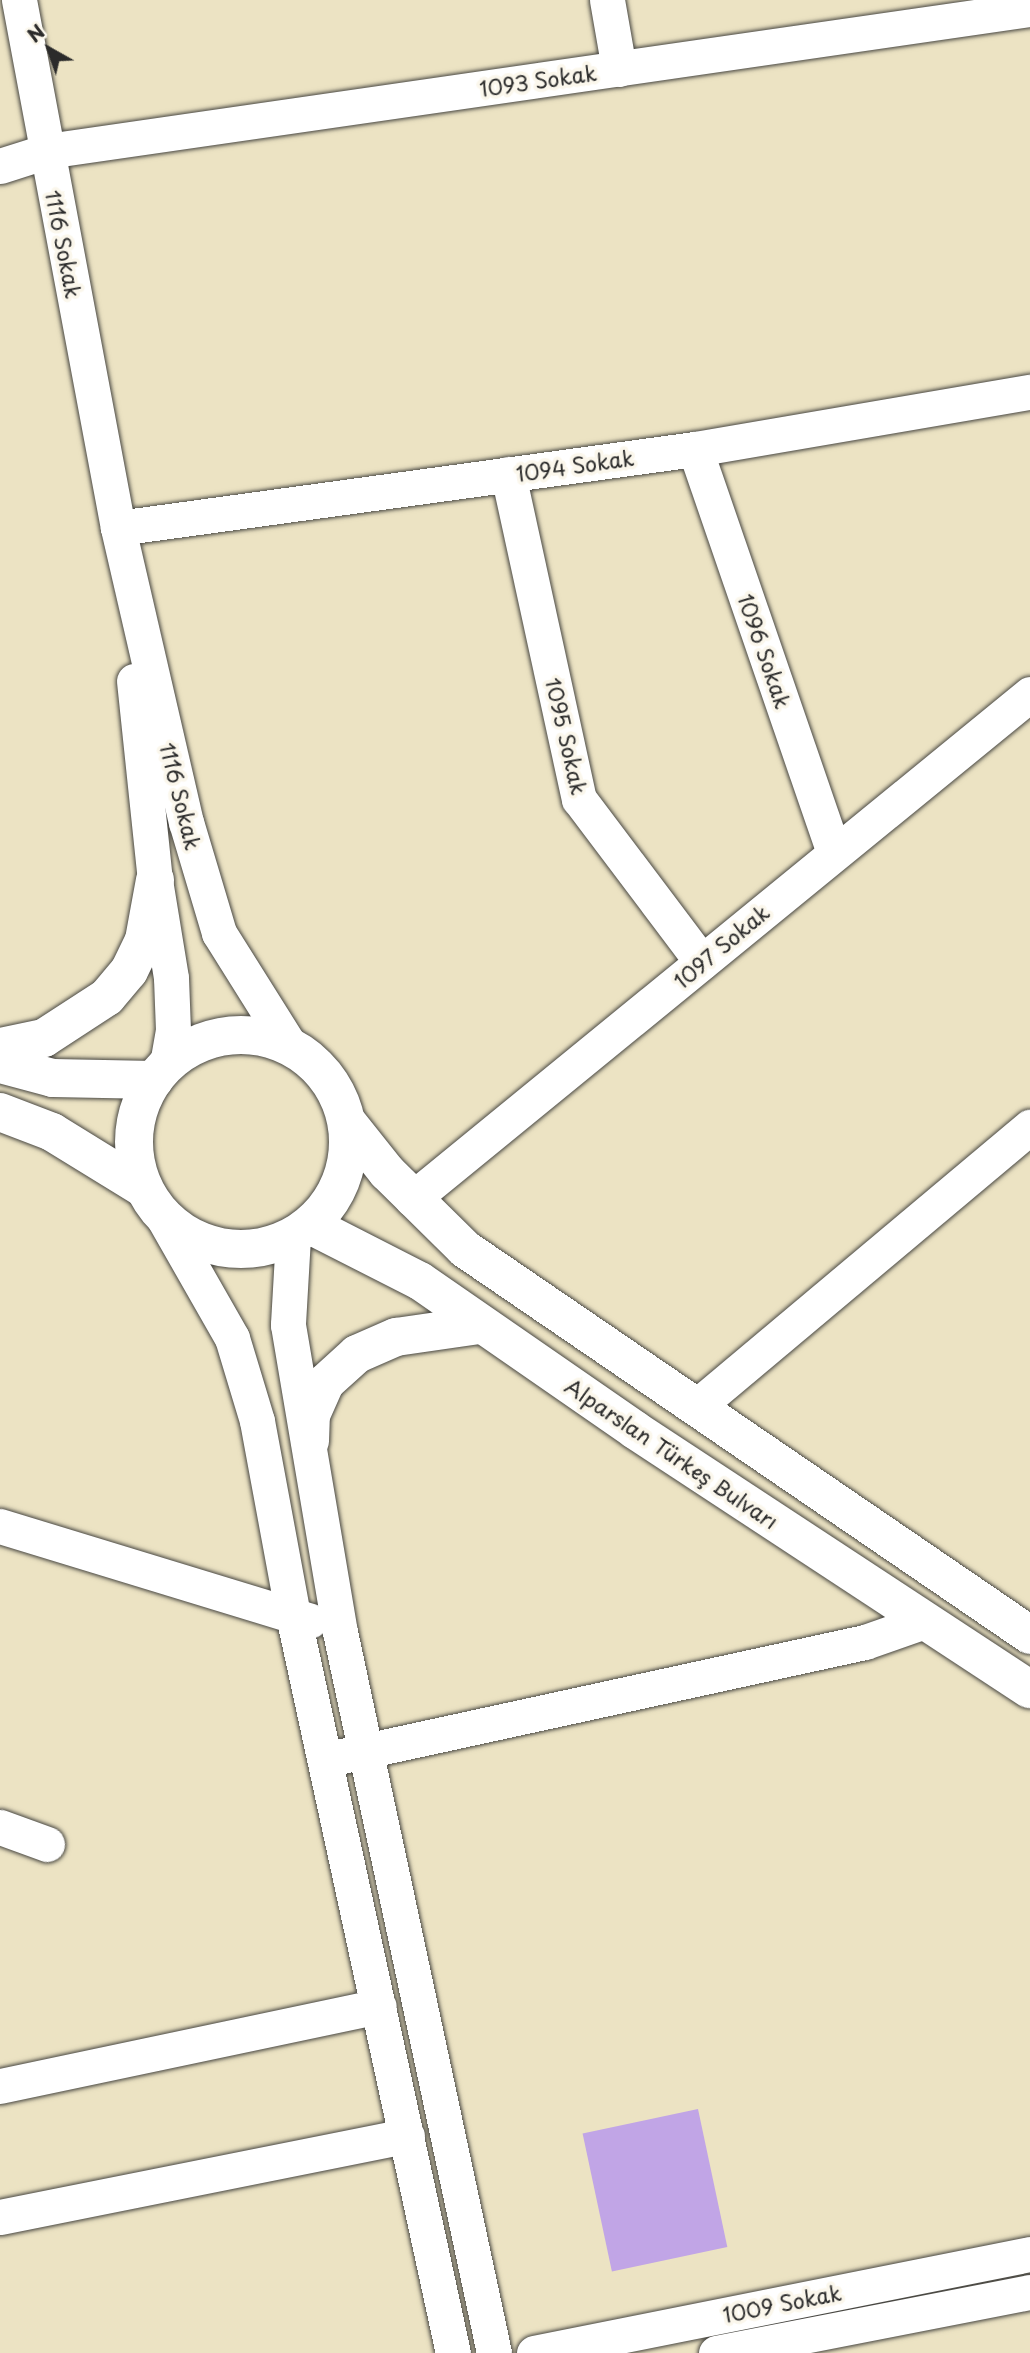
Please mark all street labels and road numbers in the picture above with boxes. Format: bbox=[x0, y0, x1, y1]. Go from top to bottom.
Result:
street label: 1093 Sokak bbox=[478, 59, 598, 101]
street label: 1116 Sokak bbox=[41, 187, 87, 301]
street label: 1094 Sokak bbox=[514, 444, 636, 486]
street label: 1096 Sokak bbox=[734, 590, 796, 712]
street label: 1095 Sokak bbox=[541, 675, 593, 797]
street label: 1116 Sokak bbox=[155, 739, 207, 853]
street label: 1097 Sokak bbox=[668, 899, 774, 993]
street label: Alparslan Türkeş Bulvarı bbox=[560, 1372, 784, 1534]
street label: 1009 Sokak bbox=[720, 2279, 844, 2327]

